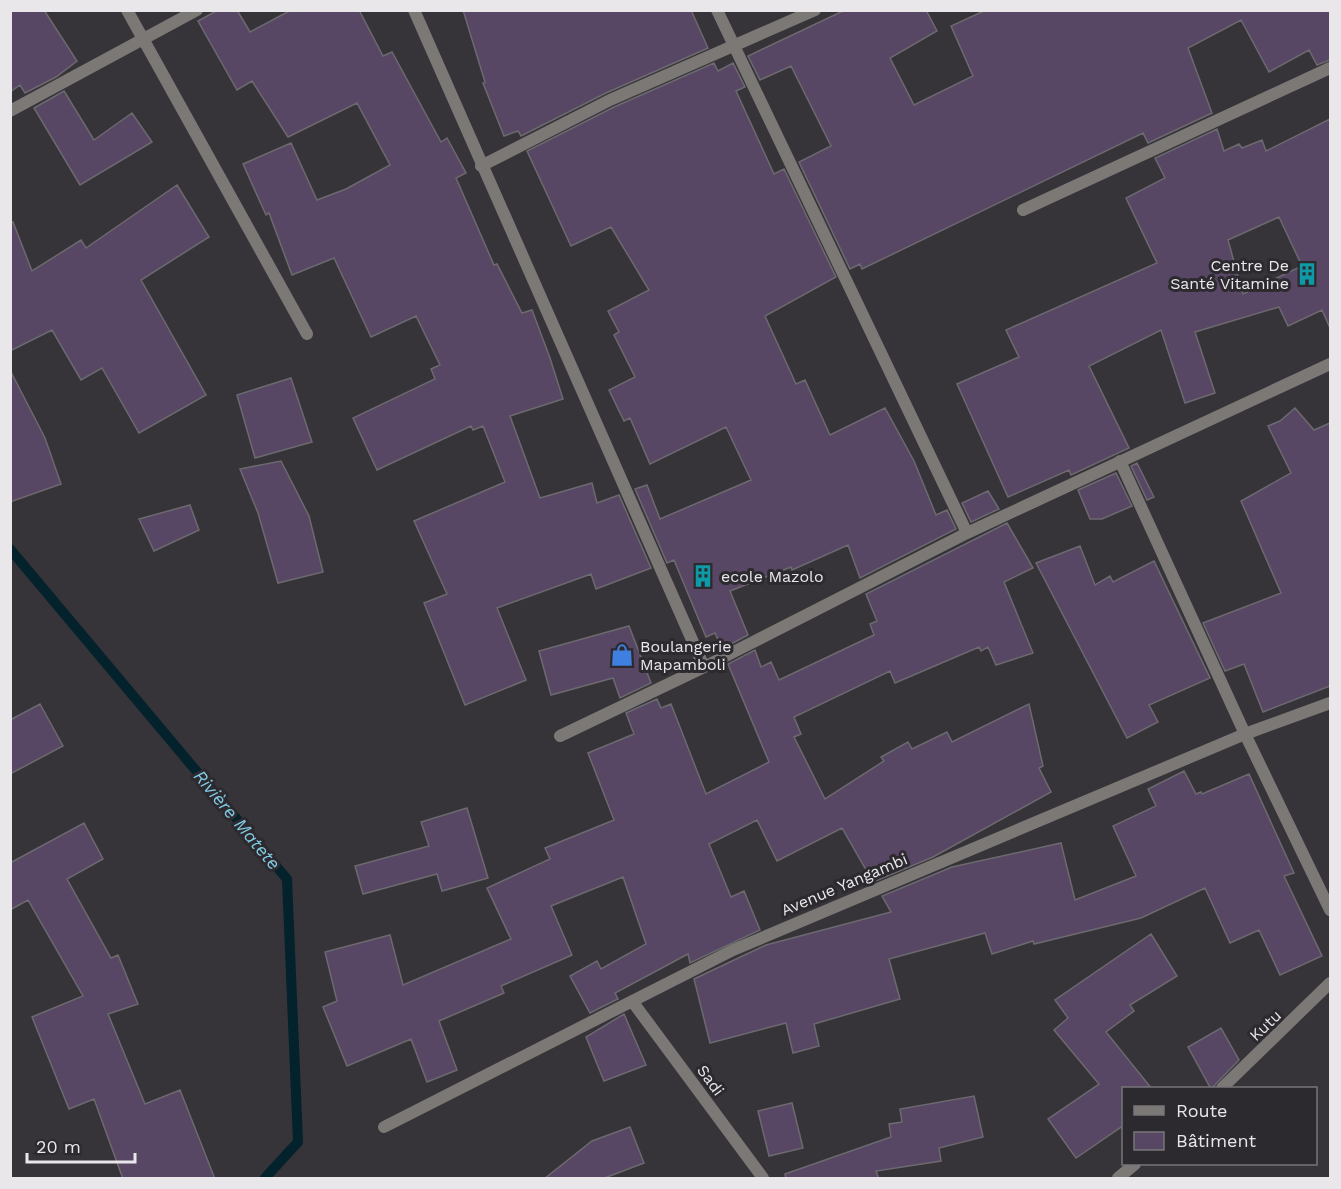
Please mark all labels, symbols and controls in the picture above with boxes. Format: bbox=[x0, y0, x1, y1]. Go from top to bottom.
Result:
place label: Centre De Santé Vitamine bbox=[1170, 256, 1289, 293]
building icon: Centre De Santé Vitamine bbox=[1294, 261, 1320, 287]
building icon: ecole Mazolo bbox=[690, 563, 716, 589]
place label: ecole Mazolo bbox=[721, 567, 824, 586]
place label: Boulangerie Mapamboli bbox=[640, 637, 732, 674]
shop icon: Boulangerie Mapamboli bbox=[609, 642, 635, 668]
water label: Rivière Matete bbox=[190, 766, 285, 874]
street label: Avenue Yangambi bbox=[778, 849, 910, 920]
street label: Kutu bbox=[1246, 1006, 1285, 1045]
street label: Sadi bbox=[693, 1061, 728, 1099]
legend bbox=[1122, 1087, 1317, 1165]
text: Route bbox=[1176, 1100, 1228, 1121]
scale bar bbox=[27, 1126, 135, 1164]
text: Bâtiment bbox=[1176, 1130, 1256, 1151]
text: 20 m bbox=[36, 1136, 81, 1157]

